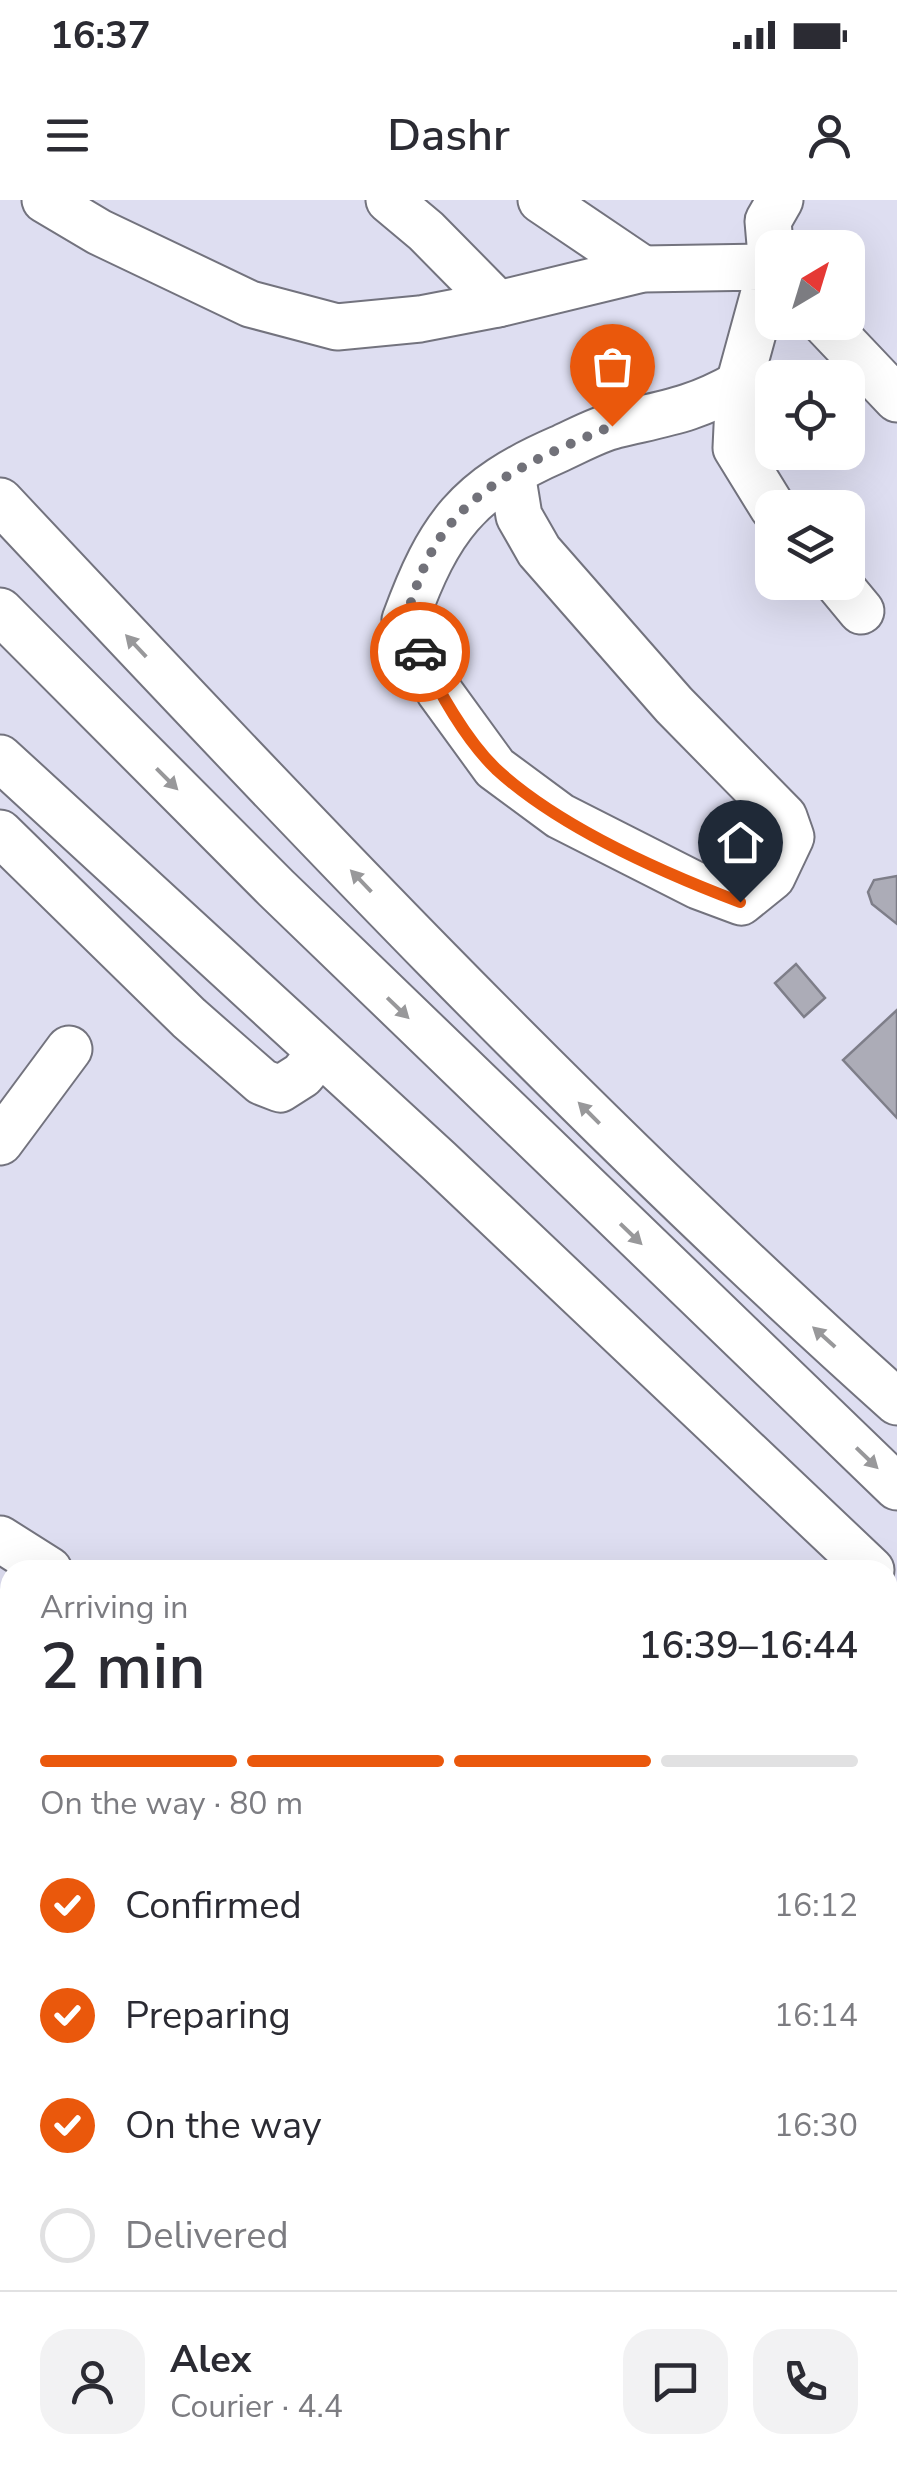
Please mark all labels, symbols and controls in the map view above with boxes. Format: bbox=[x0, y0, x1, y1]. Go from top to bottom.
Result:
text: 16:37 bbox=[50, 10, 151, 61]
text: Dashr bbox=[387, 105, 510, 166]
icon: menu bbox=[40, 108, 95, 163]
icon: person bbox=[802, 108, 857, 163]
north arrow bbox=[755, 230, 865, 340]
map controls bbox=[755, 230, 865, 600]
pin bbox=[570, 324, 655, 427]
icon: bag bbox=[585, 339, 640, 394]
button: locate bbox=[755, 360, 865, 470]
button: layers bbox=[755, 490, 865, 600]
courier bbox=[370, 602, 470, 702]
icon: car bbox=[393, 625, 448, 680]
one-way arrow bbox=[125, 635, 148, 659]
one-way arrow bbox=[155, 767, 179, 790]
pin bbox=[698, 800, 783, 903]
icon: home bbox=[713, 815, 768, 870]
one-way arrow bbox=[350, 869, 373, 893]
one-way arrow bbox=[386, 995, 410, 1019]
one-way arrow bbox=[577, 1102, 601, 1125]
one-way arrow bbox=[619, 1222, 643, 1245]
one-way arrow bbox=[812, 1326, 836, 1349]
one-way arrow bbox=[854, 1446, 878, 1469]
text: Arriving in bbox=[40, 1586, 188, 1629]
text: 16:39–16:44 bbox=[639, 1620, 858, 1671]
text: 2 min bbox=[40, 1622, 206, 1711]
text: On the way · 80 m bbox=[40, 1782, 303, 1825]
icon: check bbox=[40, 1878, 95, 1933]
text: Confirmed bbox=[125, 1880, 302, 1931]
text: 16:12 bbox=[774, 1884, 858, 1927]
icon: check bbox=[40, 1988, 95, 2043]
text: Preparing bbox=[125, 1990, 291, 2041]
text: 16:14 bbox=[774, 1994, 858, 2037]
icon: check bbox=[40, 2098, 95, 2153]
text: On the way bbox=[125, 2100, 321, 2151]
text: 16:30 bbox=[774, 2104, 858, 2147]
text: Delivered bbox=[125, 2210, 289, 2261]
button: person bbox=[40, 2329, 145, 2434]
button: chat bbox=[623, 2329, 728, 2434]
button: phone bbox=[753, 2329, 858, 2434]
text: Alex bbox=[170, 2334, 251, 2385]
text: Courier · 4.4 bbox=[170, 2385, 343, 2428]

